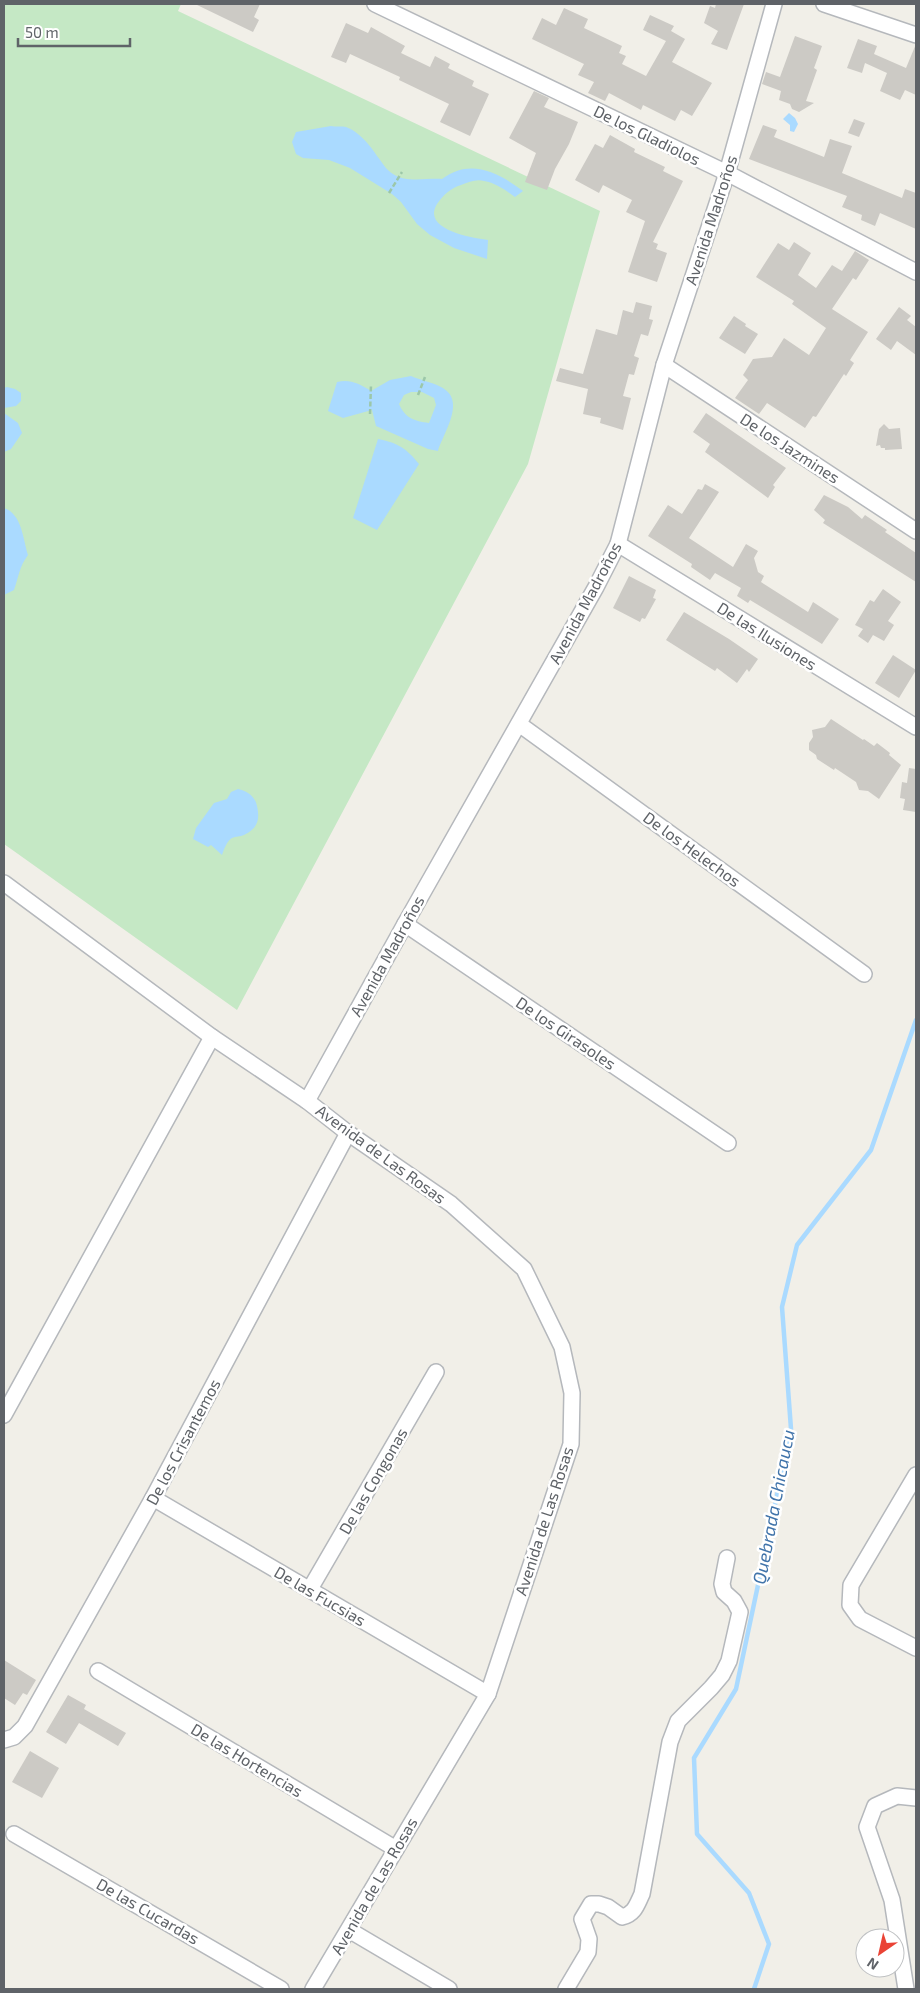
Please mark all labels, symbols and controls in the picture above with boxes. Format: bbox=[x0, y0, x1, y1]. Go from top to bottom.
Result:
scale bar bbox=[18, 15, 130, 47]
text: 50 m bbox=[25, 23, 59, 41]
street label: De los Gladiolos bbox=[591, 101, 704, 169]
street label: Avenida Madroños bbox=[681, 153, 740, 287]
street label: De los Jazmines bbox=[737, 408, 843, 487]
street label: Avenida Madroños bbox=[544, 539, 625, 667]
street label: De las Ilusiones bbox=[714, 598, 820, 674]
street label: De los Helechos bbox=[640, 807, 745, 890]
street label: Avenida Madroños bbox=[345, 892, 428, 1019]
street label: De los Girasoles bbox=[513, 992, 620, 1073]
street label: Avenida de Las Rosas bbox=[313, 1100, 450, 1207]
street label: De los Crisantemos bbox=[141, 1376, 224, 1508]
street label: De las Congonas bbox=[334, 1424, 411, 1537]
water label: Quebrada Chicaucu bbox=[747, 1428, 799, 1586]
street label: Avenida de Las Rosas bbox=[510, 1444, 577, 1598]
street label: De las Fucsias bbox=[271, 1562, 369, 1629]
street label: De las Hortencias bbox=[188, 1719, 307, 1800]
street label: Avenida de Las Rosas bbox=[326, 1814, 421, 1958]
street label: De las Cucardas bbox=[94, 1874, 203, 1948]
north arrow bbox=[855, 1928, 905, 1978]
text: N bbox=[864, 1954, 881, 1974]

